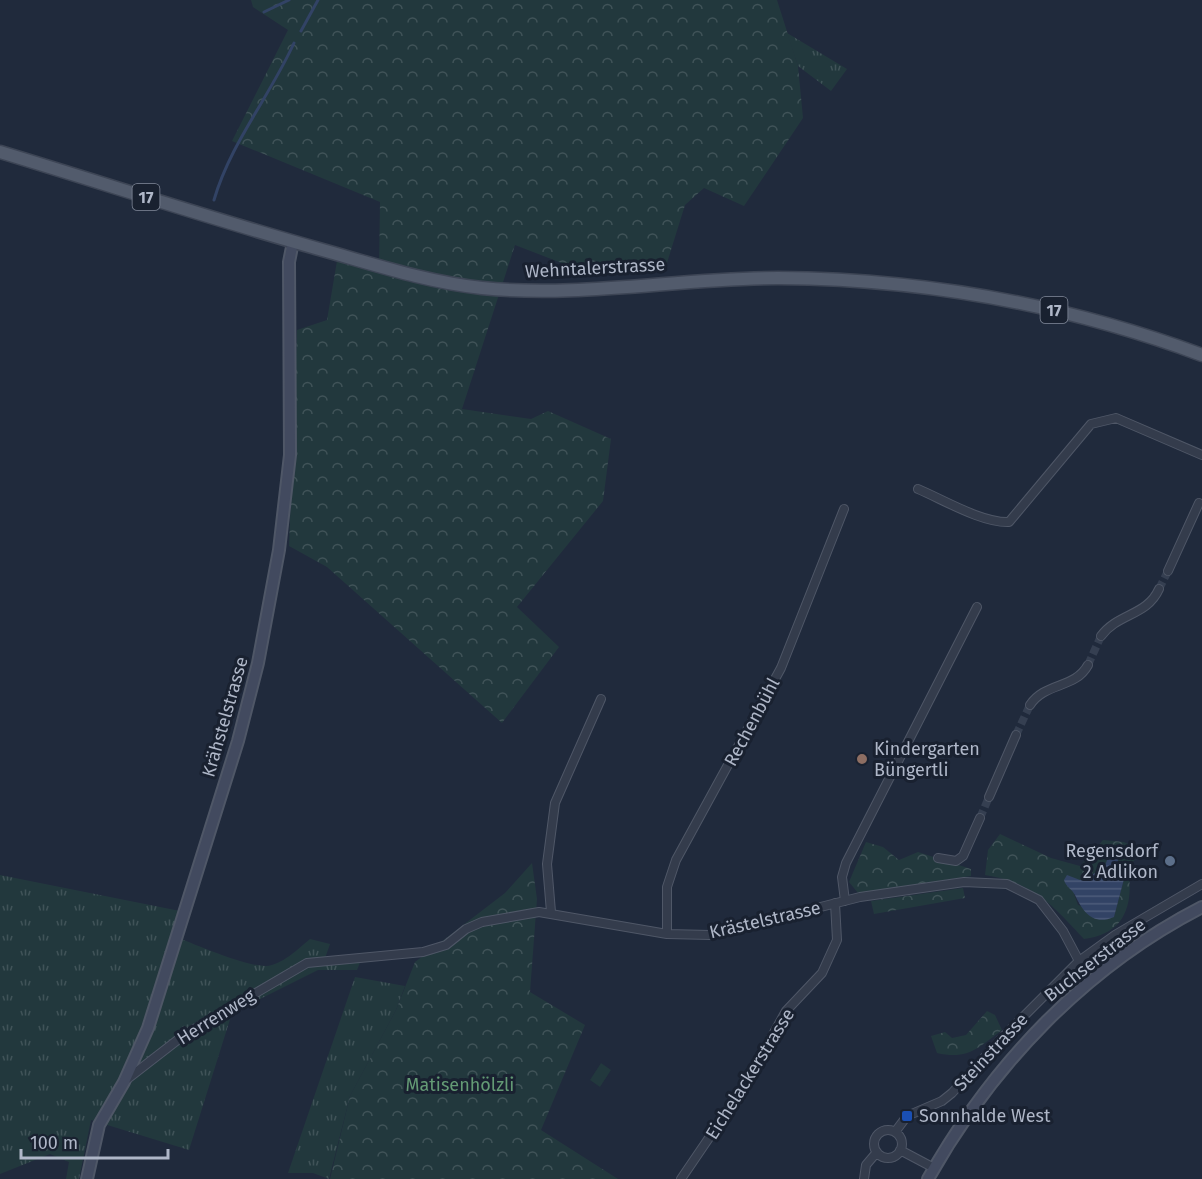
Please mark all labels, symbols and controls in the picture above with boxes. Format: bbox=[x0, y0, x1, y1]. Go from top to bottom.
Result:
road number: 17 bbox=[132, 184, 160, 210]
street label: Wehntalerstrasse bbox=[524, 253, 666, 283]
road number: 17 bbox=[1040, 297, 1068, 323]
street label: Krähstelstrasse bbox=[197, 654, 253, 780]
street label: Rechenbühl bbox=[720, 674, 784, 770]
place label: Kindergarten Büngertli bbox=[874, 738, 980, 781]
marker: Kindergarten Büngertli bbox=[855, 752, 869, 766]
place label: Regensdorf 2 Adlikon bbox=[1065, 840, 1160, 883]
marker: Regensdorf 2 Adlikon bbox=[1163, 854, 1177, 868]
street label: Krästelstrasse bbox=[707, 897, 823, 943]
street label: Buchserstrasse bbox=[1040, 914, 1150, 1006]
street label: Herrenweg bbox=[173, 984, 260, 1050]
street label: Eichelackerstrasse bbox=[701, 1005, 799, 1143]
street label: Steinstrasse bbox=[949, 1008, 1033, 1096]
park label: Matisenhölzli bbox=[406, 1074, 514, 1096]
place label: Sonnhalde West bbox=[919, 1105, 1051, 1127]
marker: Sonnhalde West bbox=[900, 1109, 914, 1123]
scale bar bbox=[21, 1122, 168, 1160]
text: 100 m bbox=[30, 1132, 78, 1154]

